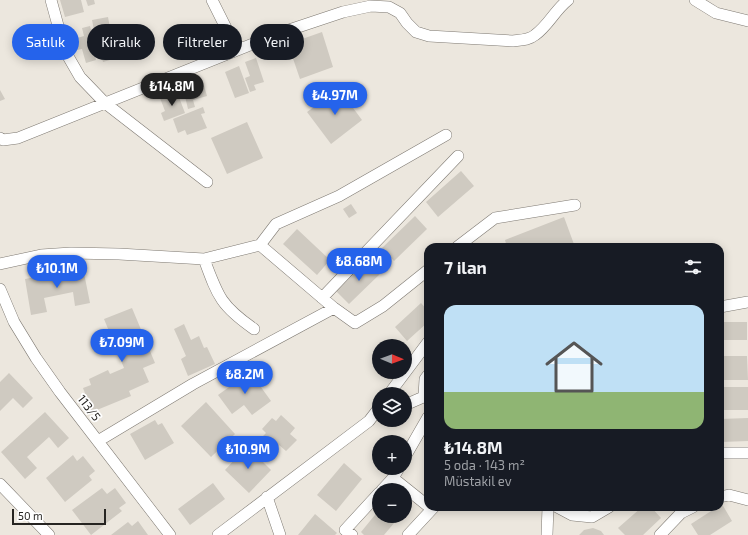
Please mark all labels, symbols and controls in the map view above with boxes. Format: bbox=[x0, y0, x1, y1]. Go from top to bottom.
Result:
chip: Satılık bbox=[12, 24, 79, 60]
chip: Kiralık bbox=[87, 24, 155, 60]
chip: Filtreler bbox=[163, 24, 242, 60]
chip: Yeni bbox=[250, 24, 304, 60]
pin: ₺14.8M bbox=[139, 73, 205, 107]
text: ₺14.8M bbox=[150, 78, 194, 94]
pin: ₺4.97M bbox=[302, 82, 368, 116]
text: ₺4.97M bbox=[312, 87, 358, 103]
pin: ₺8.68M bbox=[326, 248, 392, 282]
text: ₺8.68M bbox=[336, 253, 382, 269]
pin: ₺10.1M bbox=[24, 255, 90, 289]
icon: filters bbox=[682, 256, 704, 278]
text: 7 ilan bbox=[444, 257, 487, 277]
text: ₺10.1M bbox=[36, 260, 78, 276]
pin: ₺7.09M bbox=[89, 329, 155, 363]
icon: home bbox=[538, 331, 610, 403]
text: ₺7.09M bbox=[99, 334, 145, 350]
north arrow bbox=[372, 339, 412, 379]
map controls bbox=[372, 339, 412, 523]
pin: ₺8.2M bbox=[217, 361, 273, 395]
text: ₺8.2M bbox=[226, 366, 264, 382]
button: layers bbox=[372, 387, 412, 427]
street label: 113/5 bbox=[75, 392, 104, 423]
button: + bbox=[372, 435, 412, 475]
pin: ₺10.9M bbox=[215, 436, 281, 470]
text: ₺14.8M bbox=[444, 437, 503, 457]
text: ₺10.9M bbox=[226, 441, 270, 457]
text: 5 oda · 143 m² bbox=[444, 457, 525, 473]
text: Müstakil ev bbox=[444, 473, 512, 489]
button: − bbox=[372, 483, 412, 523]
scale bar bbox=[12, 507, 106, 526]
text: 50 m bbox=[18, 509, 43, 522]

